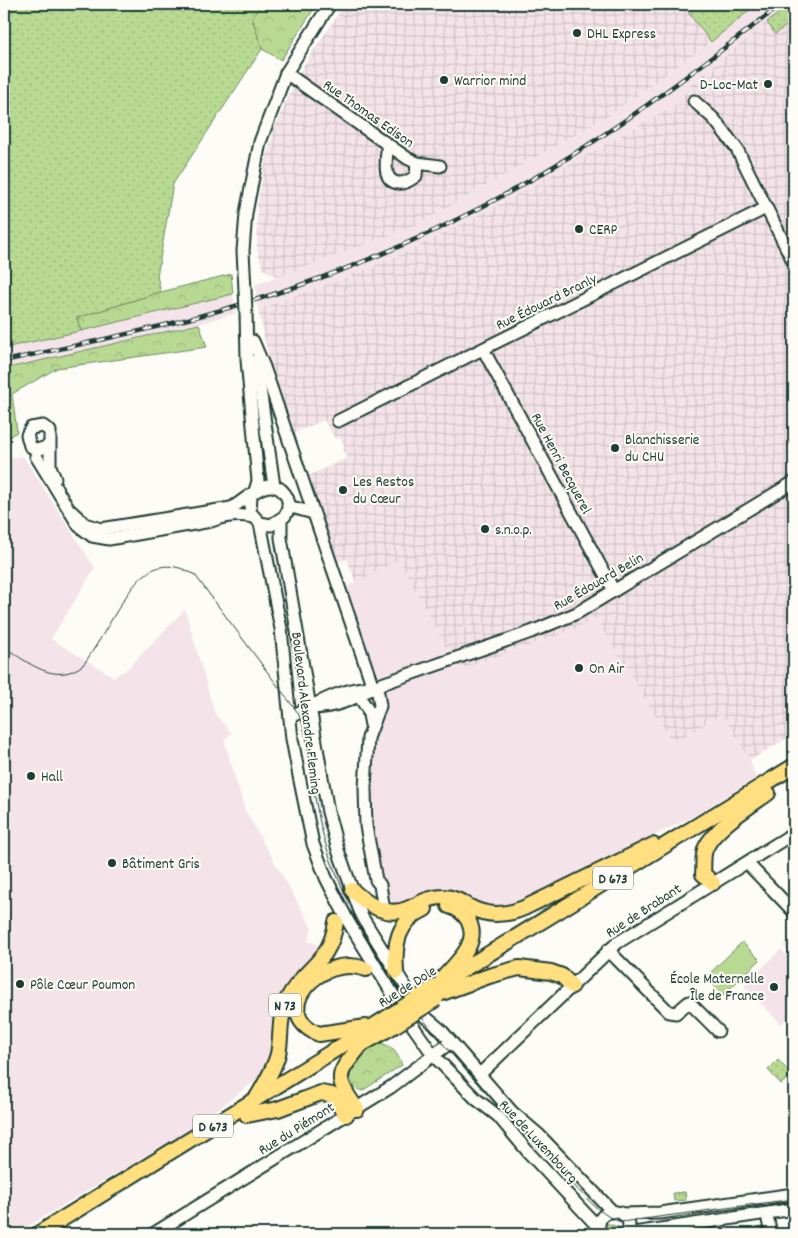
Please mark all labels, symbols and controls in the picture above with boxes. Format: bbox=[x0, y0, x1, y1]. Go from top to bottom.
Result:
place label: DHL Express bbox=[587, 24, 656, 46]
marker: DHL Express bbox=[571, 27, 583, 39]
place label: Warrior mind bbox=[454, 71, 526, 93]
marker: Warrior mind bbox=[438, 74, 450, 86]
street label: Rue Thomas Edison bbox=[318, 75, 418, 154]
place label: D-Loc-Mat bbox=[700, 75, 758, 97]
marker: D-Loc-Mat bbox=[762, 78, 774, 90]
place label: CERP bbox=[589, 220, 618, 242]
marker: CERP bbox=[573, 223, 585, 235]
street label: Rue Édouard Branly bbox=[493, 268, 602, 337]
street label: Rue Henri Becquerel bbox=[524, 409, 596, 519]
place label: Blanchisserie du CHU bbox=[625, 430, 700, 469]
marker: Blanchisserie du CHU bbox=[609, 442, 621, 454]
place label: Les Restos du Cœur bbox=[353, 472, 414, 511]
marker: Les Restos du Cœur bbox=[337, 484, 349, 496]
place label: s.n.o.p. bbox=[495, 520, 532, 542]
marker: s.n.o.p. bbox=[479, 523, 491, 535]
street label: Rue Édouard Belin bbox=[550, 548, 648, 617]
street label: Boulevard Alexandre Fleming bbox=[284, 631, 326, 796]
place label: On Air bbox=[589, 659, 625, 681]
marker: On Air bbox=[573, 662, 585, 674]
place label: Hall bbox=[41, 767, 63, 789]
marker: Hall bbox=[25, 770, 37, 782]
place label: Bâtiment Gris bbox=[122, 854, 200, 876]
marker: Bâtiment Gris bbox=[106, 857, 118, 869]
road number: D 673 bbox=[593, 866, 633, 890]
street label: Rue de Brabant bbox=[602, 879, 687, 944]
street label: Rue de Dole bbox=[374, 961, 442, 1014]
place label: École Maternelle Île de France bbox=[670, 969, 764, 1008]
place label: Pôle Cœur Poumon bbox=[30, 975, 135, 997]
marker: Pôle Cœur Poumon bbox=[14, 978, 26, 990]
marker: École Maternelle Île de France bbox=[768, 981, 780, 993]
road number: N 73 bbox=[269, 994, 301, 1016]
street label: Rue de Luxembourg bbox=[493, 1095, 582, 1189]
street label: Rue du Piémont bbox=[255, 1097, 340, 1162]
road number: D 673 bbox=[193, 1114, 233, 1138]

